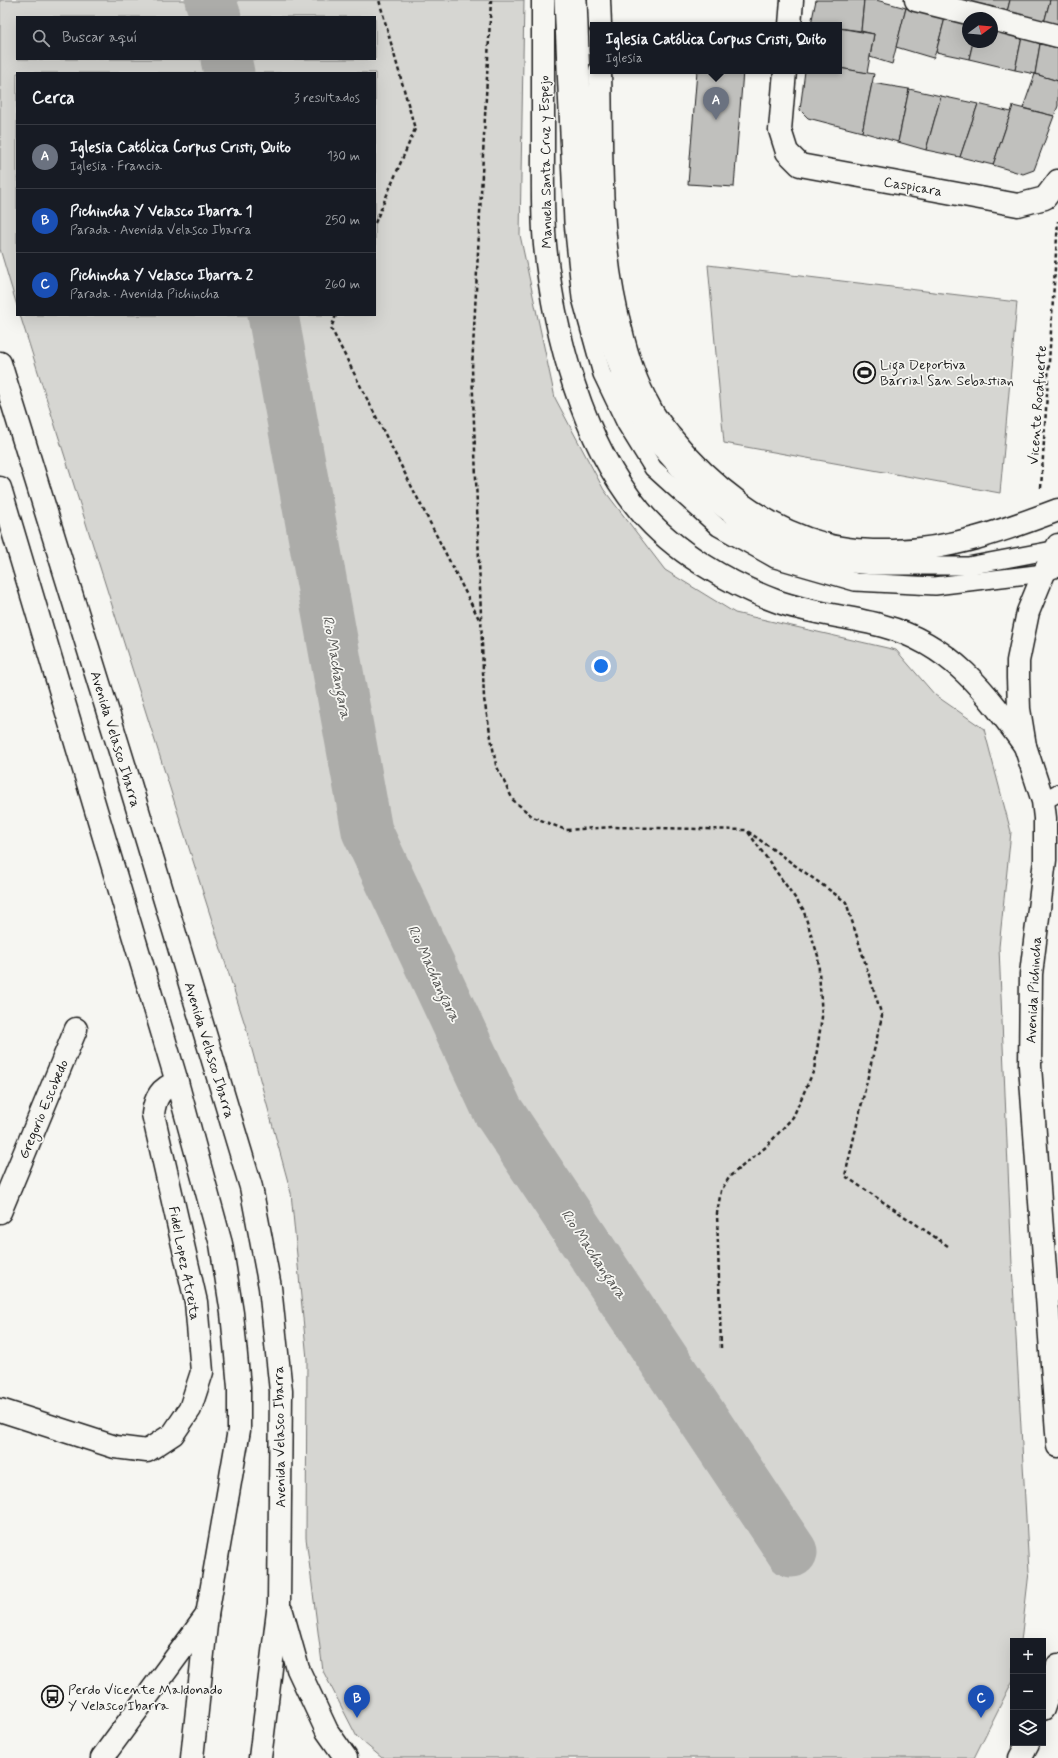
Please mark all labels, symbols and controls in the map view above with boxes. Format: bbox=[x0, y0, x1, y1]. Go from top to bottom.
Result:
north arrow bbox=[962, 12, 998, 48]
search box bbox=[16, 16, 376, 60]
popup bbox=[590, 22, 842, 74]
icon: search bbox=[30, 27, 52, 49]
text: Buscar aquí bbox=[62, 28, 137, 48]
text: Iglesia Católica Corpus Cristi, Quito bbox=[606, 30, 826, 50]
text: Iglesia bbox=[606, 50, 643, 67]
street label: Manuela Santa Cruz y Espejo bbox=[535, 75, 557, 249]
text: Cerca bbox=[32, 87, 75, 109]
pin: A bbox=[703, 87, 729, 120]
text: 3 resultados bbox=[294, 90, 360, 107]
text: Iglesia Católica Corpus Cristi, Quito bbox=[70, 138, 291, 158]
text: A bbox=[41, 148, 49, 165]
text: 130 m bbox=[327, 148, 360, 165]
text: Iglesia · Francia bbox=[70, 158, 162, 175]
street label: Caspicara bbox=[882, 173, 944, 201]
text: Pichincha Y Velasco Ibarra 1 bbox=[70, 202, 253, 222]
text: B bbox=[41, 212, 49, 229]
text: 250 m bbox=[325, 212, 360, 229]
text: Parada · Avenida Velasco Ibarra bbox=[70, 222, 251, 239]
text: Pichincha Y Velasco Ibarra 2 bbox=[70, 266, 253, 286]
text: C bbox=[40, 276, 50, 293]
text: 260 m bbox=[325, 276, 360, 293]
text: Parada · Avenida Pichincha bbox=[70, 286, 220, 303]
street label: Vicente Rocafuerte bbox=[1025, 345, 1051, 465]
place label: Liga Deportiva Barrial San Sebastian bbox=[880, 356, 1014, 390]
sports icon: Liga Deportiva Barrial San Sebastian bbox=[851, 359, 877, 385]
water label: Rio Machangara bbox=[315, 614, 355, 722]
your location bbox=[591, 656, 611, 676]
street label: Avenida Velasco Ibarra bbox=[86, 669, 144, 810]
water label: Rio Machangara bbox=[400, 922, 465, 1027]
street label: Avenida Pichincha bbox=[1022, 936, 1046, 1044]
street label: Avenida Velasco Ibarra bbox=[180, 980, 238, 1121]
street label: Gregorio Escobedo bbox=[15, 1057, 74, 1162]
street label: Fidel Lopez Atreita bbox=[164, 1205, 204, 1322]
water label: Rio Machangara bbox=[554, 1206, 631, 1305]
street label: Avenida Velasco Ibarra bbox=[270, 1366, 290, 1508]
map controls bbox=[1010, 1638, 1046, 1746]
button: + bbox=[1010, 1638, 1046, 1674]
button: − bbox=[1010, 1674, 1046, 1710]
place label: Perdo Vicente Maldonado Y Velasco Ibarra bbox=[68, 1681, 222, 1715]
bus stop icon: Perdo Vicente Maldonado Y Velasco Ibarra bbox=[39, 1684, 65, 1710]
pin: B bbox=[344, 1685, 370, 1718]
pin: C bbox=[968, 1685, 994, 1718]
button: layers bbox=[1010, 1710, 1046, 1746]

